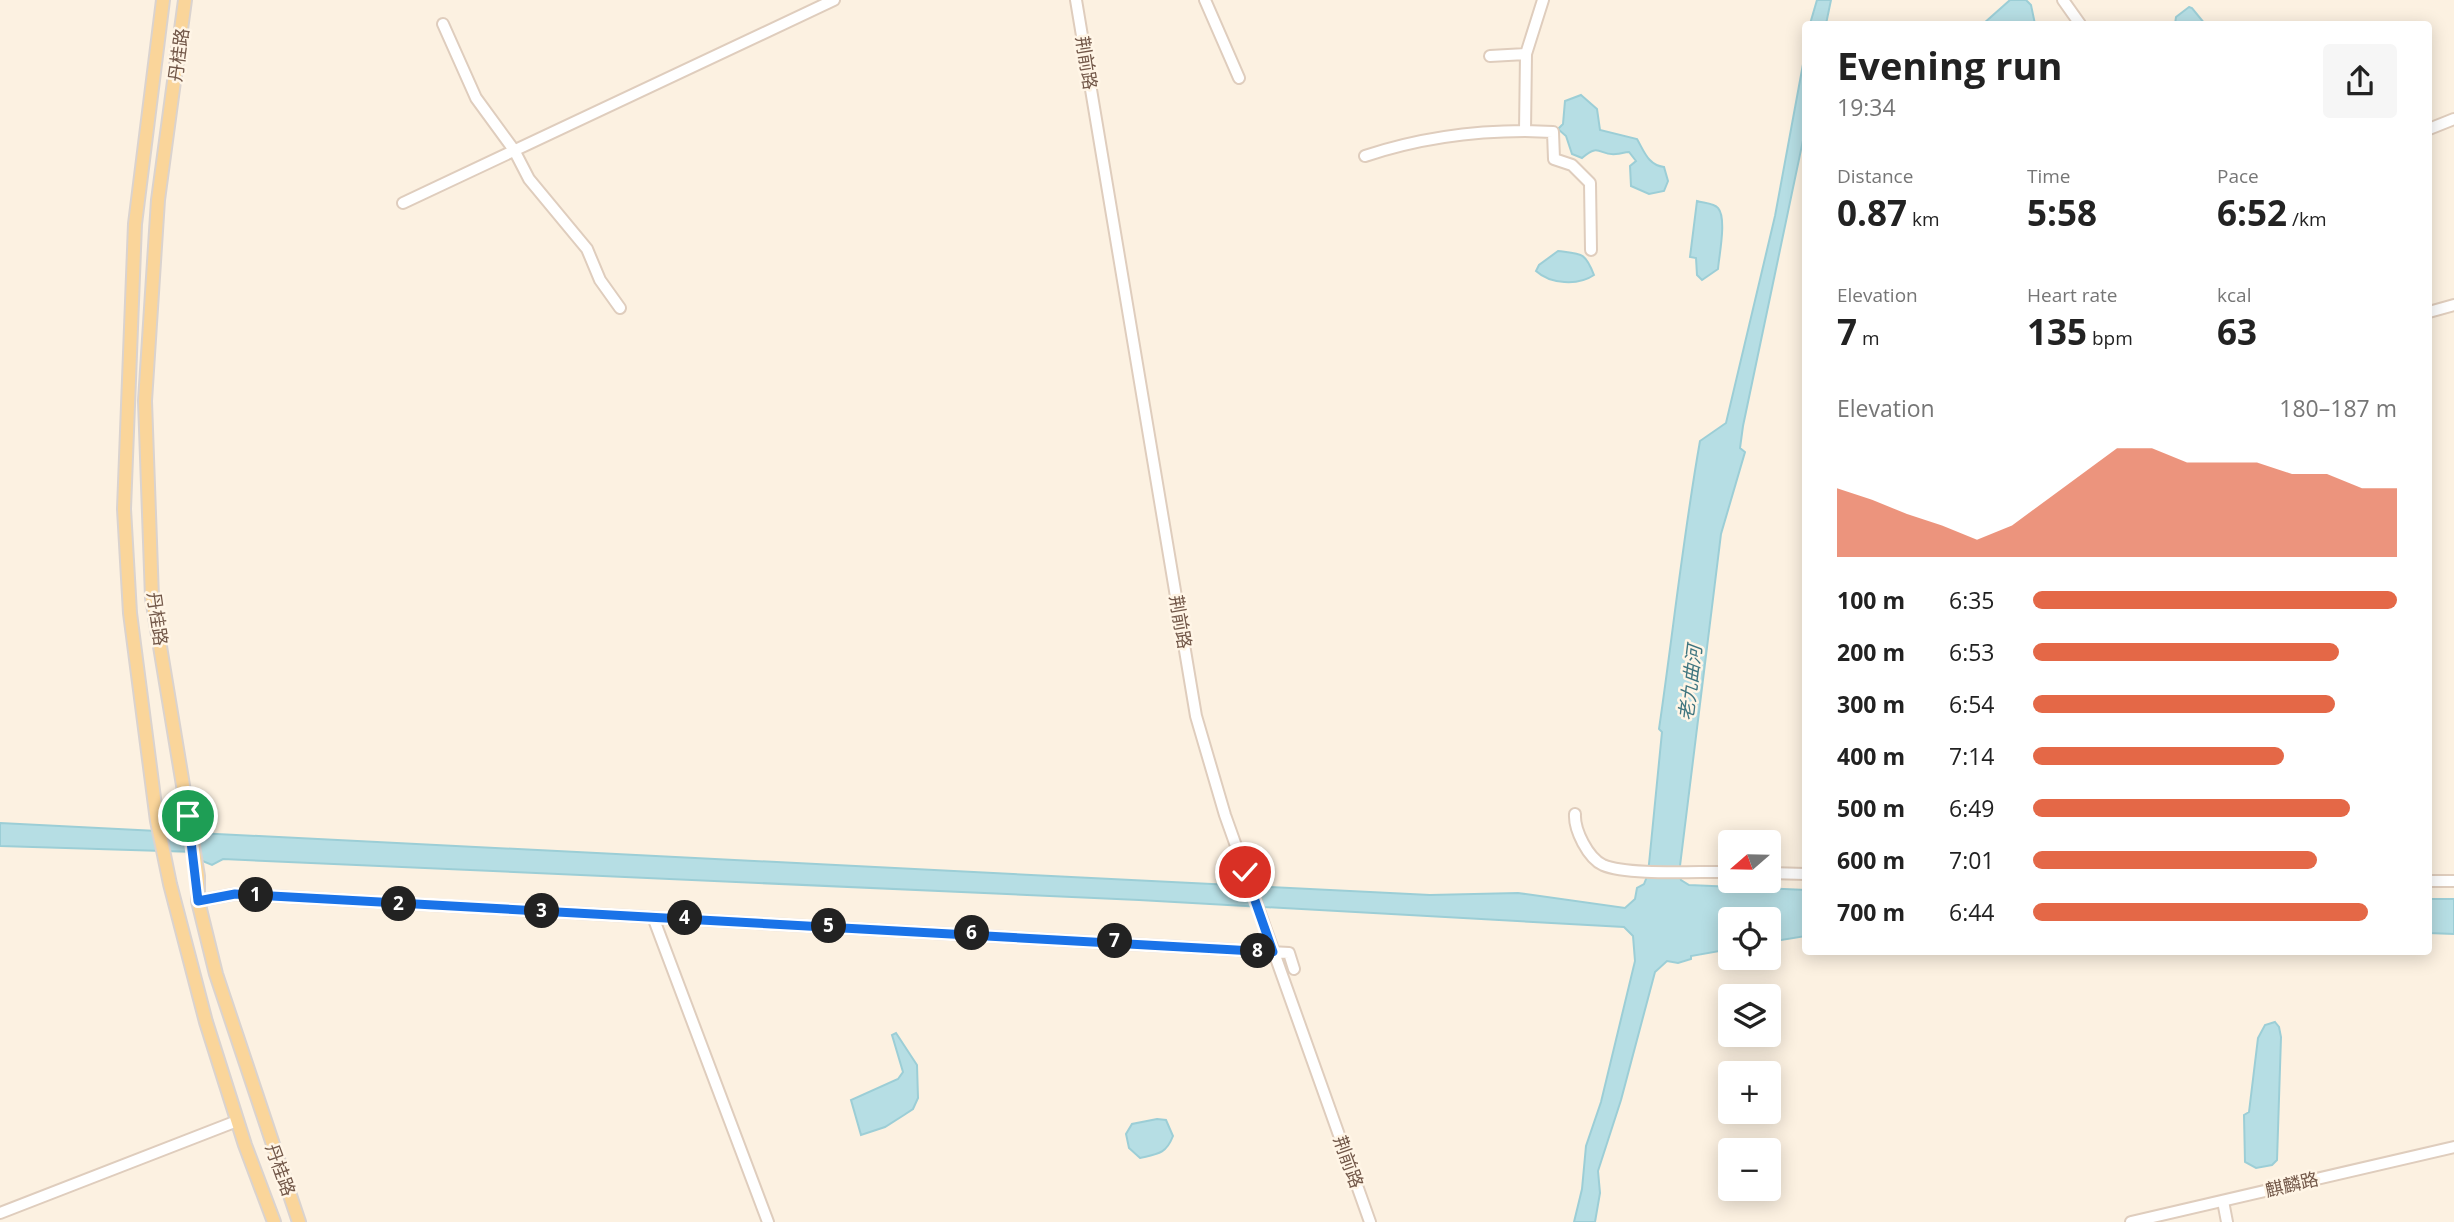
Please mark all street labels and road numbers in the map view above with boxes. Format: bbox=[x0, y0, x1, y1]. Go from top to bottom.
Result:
street label: 丹桂路 bbox=[162, 26, 194, 83]
street label: 荆前路 bbox=[1071, 34, 1103, 91]
street label: 丹桂路 bbox=[142, 590, 174, 647]
street label: 荆前路 bbox=[1164, 593, 1197, 650]
street label: 荆前路 bbox=[1328, 1132, 1369, 1191]
street label: 丹桂路 bbox=[260, 1140, 301, 1199]
street label: 麒麟路 bbox=[2263, 1166, 2321, 1202]

